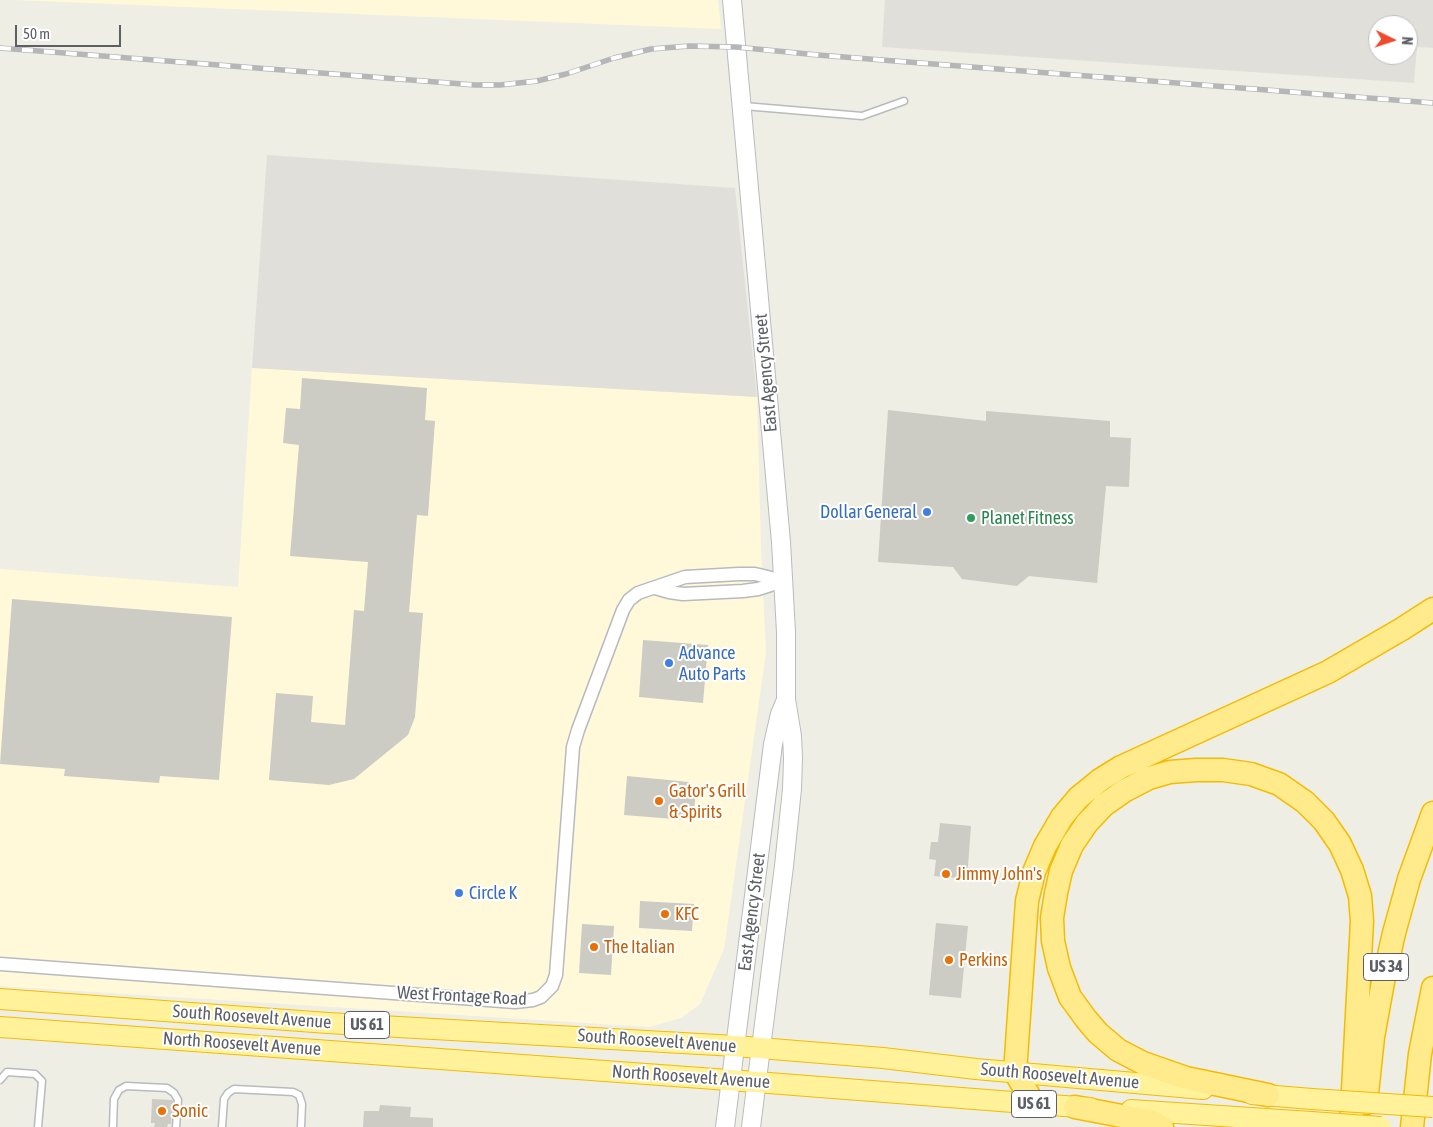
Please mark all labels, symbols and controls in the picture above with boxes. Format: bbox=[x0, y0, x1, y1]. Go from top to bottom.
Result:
scale bar bbox=[18, 15, 124, 47]
north arrow bbox=[1368, 15, 1418, 65]
text: 50 m bbox=[23, 25, 50, 42]
text: N bbox=[1399, 36, 1415, 46]
street label: East Agency Street bbox=[750, 313, 782, 433]
place label: Dollar General bbox=[820, 501, 917, 523]
marker: Dollar General bbox=[921, 506, 933, 518]
place label: Planet Fitness bbox=[981, 507, 1074, 529]
marker: Planet Fitness bbox=[965, 512, 977, 524]
place label: Advance Auto Parts bbox=[679, 642, 746, 684]
marker: Advance Auto Parts bbox=[663, 657, 675, 669]
place label: Gator's Grill & Spirits bbox=[669, 780, 746, 822]
marker: Gator's Grill & Spirits bbox=[653, 795, 665, 807]
street label: East Agency Street bbox=[734, 852, 770, 972]
place label: Jimmy John's bbox=[956, 863, 1042, 885]
marker: Jimmy John's bbox=[940, 868, 952, 880]
place label: Circle K bbox=[469, 882, 517, 904]
marker: Circle K bbox=[453, 887, 465, 899]
place label: KFC bbox=[675, 903, 699, 925]
marker: KFC bbox=[659, 908, 671, 920]
place label: The Italian bbox=[604, 936, 675, 958]
marker: The Italian bbox=[588, 941, 600, 953]
place label: Perkins bbox=[959, 949, 1008, 971]
marker: Perkins bbox=[943, 954, 955, 966]
road number: US 34 bbox=[1364, 954, 1408, 980]
street label: West Frontage Road bbox=[397, 982, 527, 1010]
street label: South Roosevelt Avenue bbox=[172, 1001, 332, 1033]
road number: US 61 bbox=[344, 1012, 390, 1038]
street label: South Roosevelt Avenue bbox=[577, 1025, 737, 1057]
street label: North Roosevelt Avenue bbox=[162, 1028, 322, 1060]
street label: South Roosevelt Avenue bbox=[980, 1058, 1140, 1094]
street label: North Roosevelt Avenue bbox=[611, 1061, 771, 1093]
road number: US 61 bbox=[1012, 1090, 1056, 1118]
place label: Sonic bbox=[172, 1100, 208, 1122]
marker: Sonic bbox=[156, 1105, 168, 1117]

